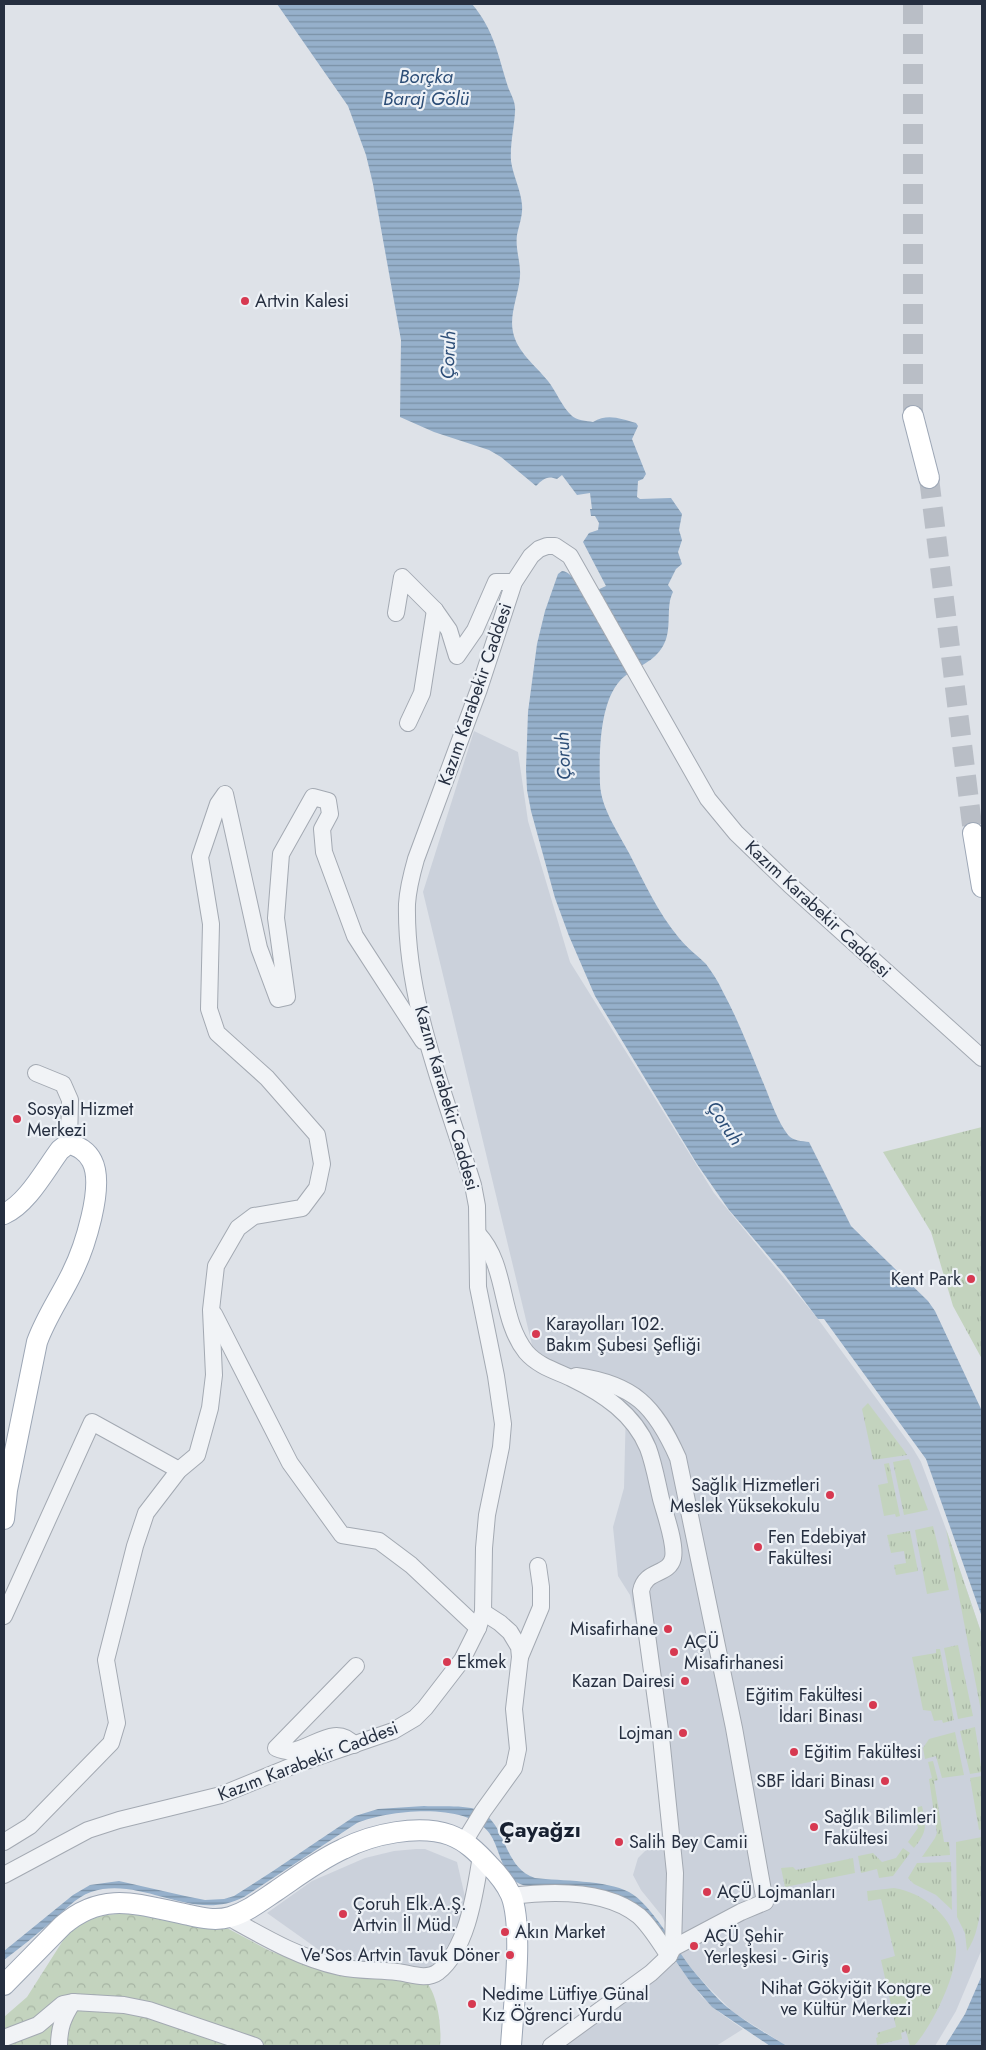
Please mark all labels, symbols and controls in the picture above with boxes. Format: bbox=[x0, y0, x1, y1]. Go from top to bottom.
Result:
water label: Borçka Baraj Gölü bbox=[383, 63, 469, 112]
place label: Artvin Kalesi bbox=[255, 288, 349, 314]
marker: Artvin Kalesi bbox=[239, 295, 251, 307]
water label: Çoruh bbox=[434, 330, 462, 380]
street label: Kazım Karabekir Caddesi bbox=[432, 599, 518, 789]
water label: Çoruh bbox=[548, 731, 578, 781]
street label: Kazım Karabekir Caddesi bbox=[739, 834, 897, 984]
street label: Kazım Karabekir Caddesi bbox=[408, 1002, 486, 1194]
water label: Çoruh bbox=[700, 1095, 750, 1151]
place label: Sosyal Hizmet Merkezi bbox=[27, 1096, 134, 1143]
marker: Sosyal Hizmet Merkezi bbox=[11, 1113, 23, 1125]
place label: Kent Park bbox=[891, 1266, 961, 1292]
marker: Kent Park bbox=[965, 1273, 977, 1285]
place label: Karayolları 102. Bakım Şubesi Şefliği bbox=[546, 1311, 701, 1358]
marker: Karayolları 102. Bakım Şubesi Şefliği bbox=[530, 1328, 542, 1340]
place label: Sağlık Hizmetleri Meslek Yüksekokulu bbox=[670, 1472, 820, 1519]
marker: Sağlık Hizmetleri Meslek Yüksekokulu bbox=[824, 1489, 836, 1501]
place label: Fen Edebiyat Fakültesi bbox=[768, 1524, 867, 1571]
marker: Fen Edebiyat Fakültesi bbox=[752, 1541, 764, 1553]
place label: Misafirhane bbox=[570, 1616, 658, 1642]
marker: Misafirhane bbox=[662, 1623, 674, 1635]
place label: AÇÜ Misafirhanesi bbox=[684, 1629, 784, 1676]
marker: AÇÜ Misafirhanesi bbox=[668, 1646, 680, 1658]
place label: Ekmek bbox=[457, 1649, 506, 1675]
marker: Ekmek bbox=[441, 1656, 453, 1668]
place label: Kazan Dairesi bbox=[572, 1668, 675, 1694]
marker: Kazan Dairesi bbox=[679, 1675, 691, 1687]
place label: Eğitim Fakültesi İdari Binası bbox=[746, 1682, 863, 1729]
marker: Eğitim Fakültesi İdari Binası bbox=[867, 1699, 879, 1711]
street label: Kazım Karabekir Caddesi bbox=[214, 1715, 402, 1807]
place label: Lojman bbox=[618, 1720, 673, 1746]
marker: Lojman bbox=[677, 1727, 689, 1739]
place label: Eğitim Fakültesi bbox=[804, 1739, 921, 1765]
marker: Eğitim Fakültesi bbox=[788, 1746, 800, 1758]
place label: SBF İdari Binası bbox=[756, 1768, 875, 1794]
marker: SBF İdari Binası bbox=[879, 1775, 891, 1787]
place label: Sağlık Bilimleri Fakültesi bbox=[824, 1804, 937, 1851]
district label: Çayağzı bbox=[499, 1813, 581, 1845]
marker: Sağlık Bilimleri Fakültesi bbox=[808, 1821, 820, 1833]
place label: Salih Bey Camii bbox=[629, 1829, 748, 1855]
marker: Salih Bey Camii bbox=[613, 1836, 625, 1848]
place label: AÇÜ Lojmanları bbox=[717, 1879, 836, 1905]
marker: AÇÜ Lojmanları bbox=[701, 1886, 713, 1898]
place label: Çoruh Elk.A.Ş. Artvin İl Müd. bbox=[353, 1891, 467, 1938]
marker: Çoruh Elk.A.Ş. Artvin İl Müd. bbox=[337, 1908, 349, 1920]
place label: Akın Market bbox=[515, 1919, 606, 1945]
place label: AÇÜ Şehir Yerleşkesi - Giriş bbox=[704, 1923, 829, 1970]
marker: Akın Market bbox=[499, 1926, 511, 1938]
marker: AÇÜ Şehir Yerleşkesi - Giriş bbox=[688, 1940, 700, 1952]
place label: Ve'Sos Artvin Tavuk Döner bbox=[301, 1942, 501, 1968]
marker: Ve'Sos Artvin Tavuk Döner bbox=[504, 1949, 516, 1961]
marker: Nihat Gökyiğit Kongre ve Kültür Merkezi bbox=[840, 1963, 852, 1975]
place label: Nihat Gökyiğit Kongre ve Kültür Merkezi bbox=[761, 1975, 931, 2022]
place label: Nedime Lütfiye Günal Kız Öğrenci Yurdu bbox=[482, 1981, 649, 2028]
marker: Nedime Lütfiye Günal Kız Öğrenci Yurdu bbox=[466, 1998, 478, 2010]

